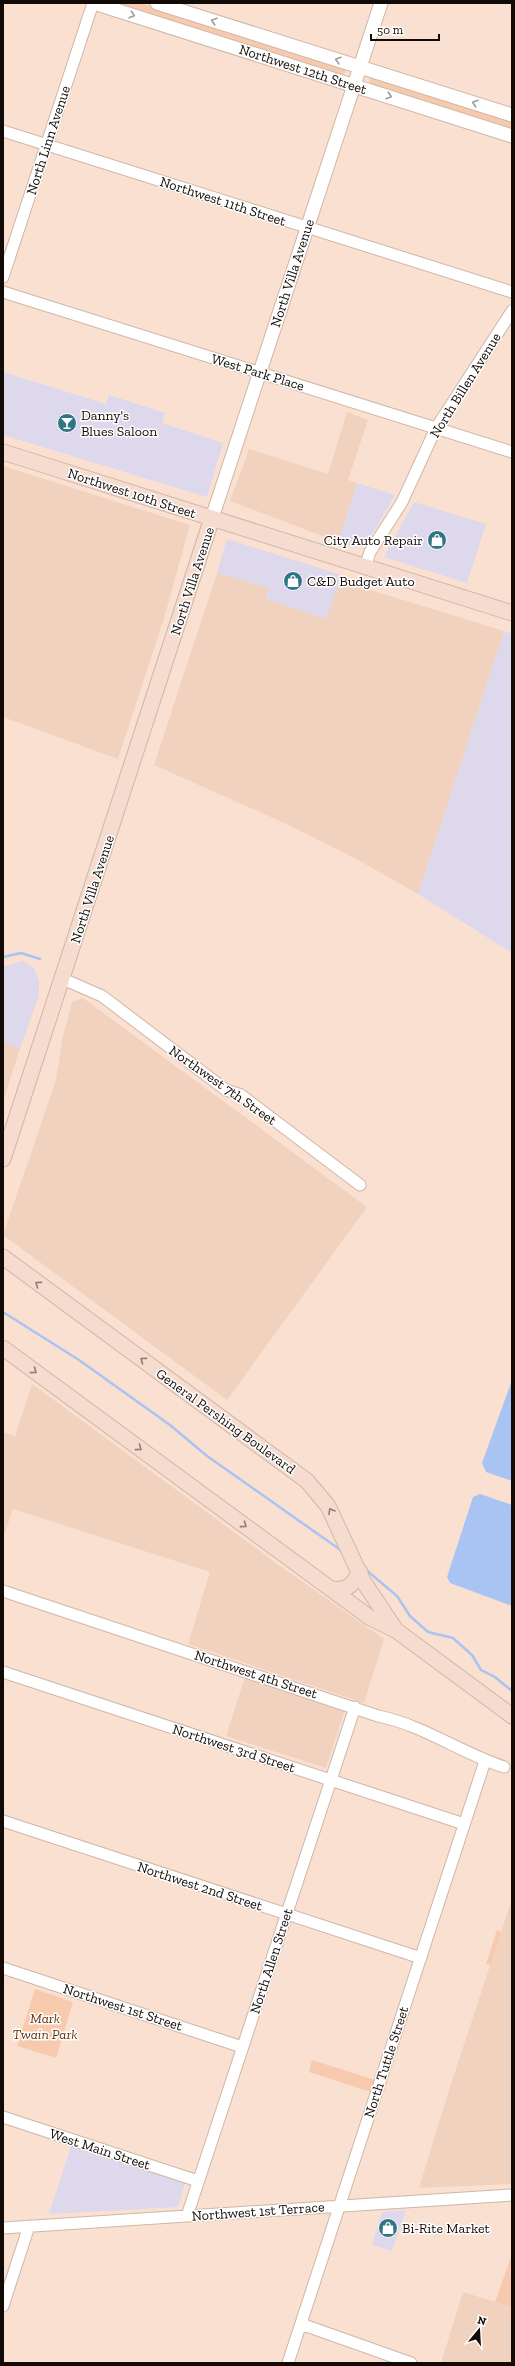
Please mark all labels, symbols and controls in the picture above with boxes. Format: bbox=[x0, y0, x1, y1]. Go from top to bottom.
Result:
one-way arrow bbox=[128, 10, 135, 19]
scale bar bbox=[371, 16, 439, 42]
one-way arrow bbox=[210, 17, 217, 26]
text: 50 m bbox=[377, 23, 404, 37]
street label: Northwest 12th Street bbox=[237, 41, 370, 98]
one-way arrow bbox=[334, 56, 341, 65]
street label: North Linn Avenue bbox=[23, 83, 74, 197]
one-way arrow bbox=[385, 91, 392, 100]
one-way arrow bbox=[471, 99, 478, 108]
street label: Northwest 11th Street bbox=[158, 173, 289, 230]
street label: North Villa Avenue bbox=[267, 217, 318, 329]
street label: North Billen Avenue bbox=[426, 329, 505, 441]
street label: West Park Place bbox=[209, 350, 307, 395]
place label: Danny's Blues Saloon bbox=[81, 407, 157, 440]
bar icon: Danny's Blues Saloon bbox=[56, 412, 78, 434]
street label: Northwest 10th Street bbox=[66, 465, 199, 522]
street label: North Villa Avenue bbox=[167, 525, 218, 637]
shop icon: City Auto Repair bbox=[426, 529, 448, 551]
place label: City Auto Repair bbox=[324, 532, 423, 549]
shop icon: C&D Budget Auto bbox=[282, 570, 304, 592]
place label: C&D Budget Auto bbox=[307, 573, 415, 590]
street label: North Villa Avenue bbox=[67, 833, 118, 945]
street label: Northwest 7th Street bbox=[166, 1042, 280, 1129]
one-way arrow bbox=[36, 1281, 43, 1288]
one-way arrow bbox=[141, 1358, 148, 1365]
street label: General Pershing Boulevard bbox=[153, 1365, 299, 1478]
one-way arrow bbox=[30, 1366, 37, 1373]
one-way arrow bbox=[135, 1443, 142, 1450]
one-way arrow bbox=[329, 1508, 336, 1515]
one-way arrow bbox=[240, 1520, 247, 1528]
street label: Northwest 4th Street bbox=[192, 1647, 320, 1703]
street label: Northwest 3rd Street bbox=[170, 1721, 298, 1777]
street label: Northwest 2nd Street bbox=[135, 1858, 265, 1915]
street label: North Allen Street bbox=[246, 1905, 297, 2016]
street label: Northwest 1st Street bbox=[61, 1980, 185, 2035]
street label: North Tuttle Street bbox=[360, 2004, 413, 2120]
park label: Mark Twain Park bbox=[13, 2010, 77, 2043]
street label: West Main Street bbox=[48, 2125, 153, 2174]
street label: Northwest 1st Terrace bbox=[191, 2198, 325, 2225]
shop icon: Bi-Rite Market bbox=[377, 2217, 399, 2239]
place label: Bi-Rite Market bbox=[402, 2220, 491, 2237]
north arrow bbox=[459, 2310, 499, 2350]
text: N bbox=[476, 2313, 489, 2329]

